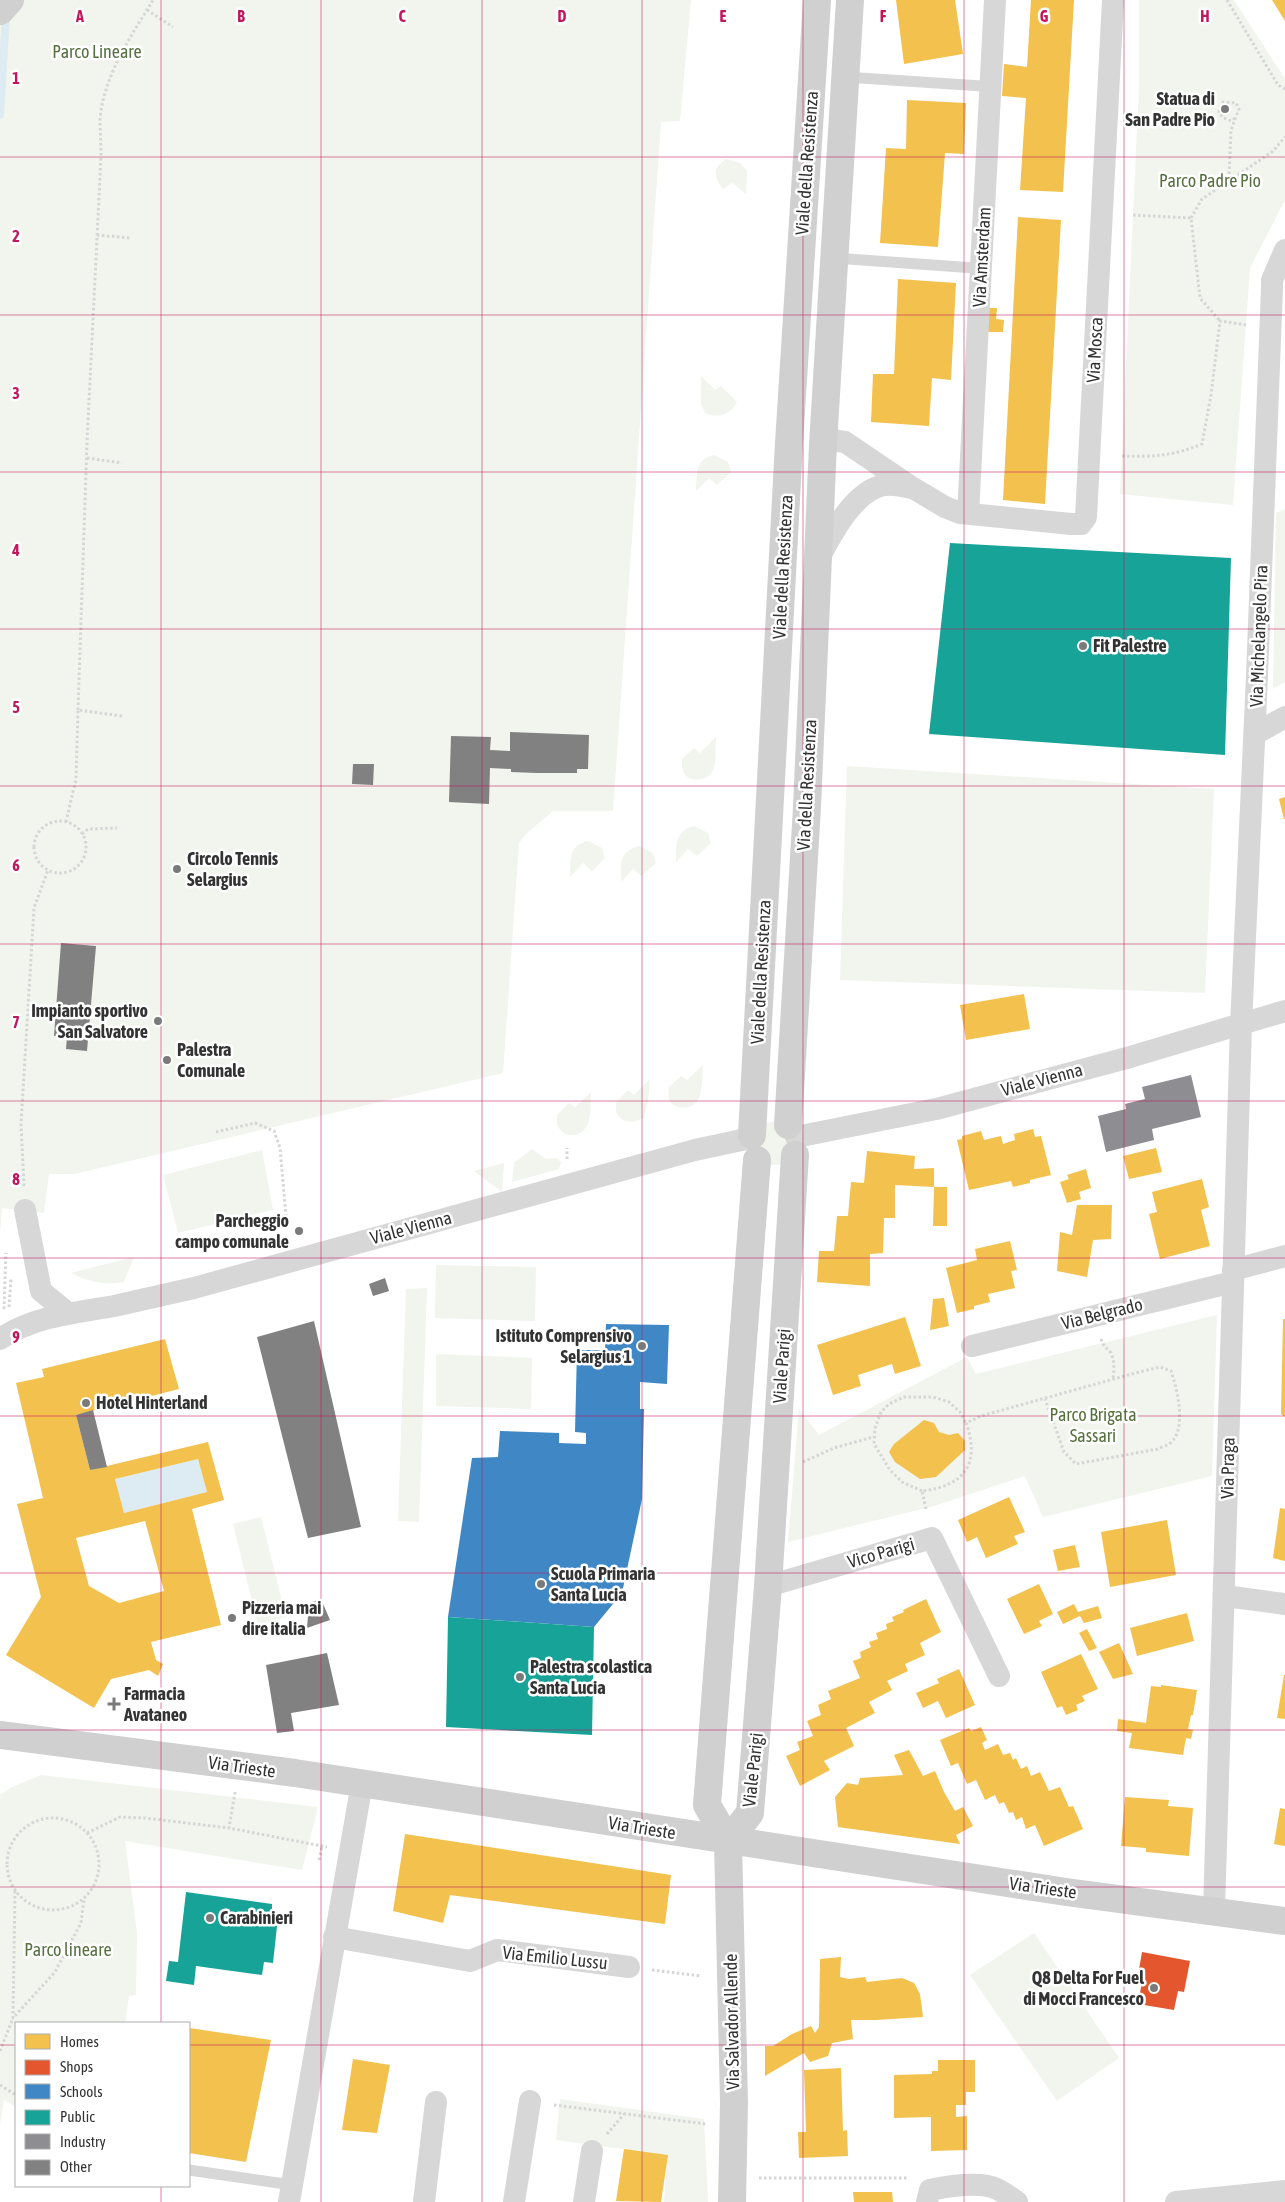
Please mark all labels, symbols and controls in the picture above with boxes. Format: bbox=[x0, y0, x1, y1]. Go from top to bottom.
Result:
text: A bbox=[75, 7, 84, 25]
text: B bbox=[237, 7, 245, 25]
text: C bbox=[398, 7, 406, 25]
text: D bbox=[558, 7, 567, 25]
text: E bbox=[720, 7, 727, 25]
text: F bbox=[880, 7, 887, 25]
text: G bbox=[1040, 7, 1049, 25]
text: H bbox=[1200, 7, 1210, 25]
park label: Parco Lineare bbox=[52, 41, 142, 62]
text: 1 bbox=[12, 69, 20, 87]
place label: Statua di San Padre Pio bbox=[1125, 88, 1215, 130]
street label: Viale della Resistenza bbox=[791, 90, 822, 236]
marker: Statua di San Padre Pio bbox=[1219, 103, 1231, 115]
park label: Parco Padre Pio bbox=[1159, 170, 1261, 191]
street label: Via Amsterdam bbox=[968, 206, 995, 308]
text: 2 bbox=[12, 227, 20, 245]
street label: Via Mosca bbox=[1082, 317, 1107, 383]
text: 3 bbox=[12, 384, 20, 402]
street label: Viale della Resistenza bbox=[768, 494, 797, 640]
text: 4 bbox=[11, 541, 20, 559]
street label: Via Michelangelo Pira bbox=[1246, 564, 1271, 708]
place label: Fit Palestre bbox=[1093, 635, 1167, 656]
marker: Fit Palestre bbox=[1077, 640, 1089, 652]
text: 5 bbox=[12, 698, 20, 716]
street label: Via della Resistenza bbox=[793, 719, 820, 851]
place label: Circolo Tennis Selargius bbox=[187, 848, 279, 890]
text: 6 bbox=[12, 856, 20, 874]
marker: Circolo Tennis Selargius bbox=[171, 863, 183, 875]
street label: Viale della Resistenza bbox=[746, 899, 775, 1045]
place label: Impianto sportivo San Salvatore bbox=[31, 1000, 148, 1042]
text: 7 bbox=[12, 1013, 20, 1031]
marker: Impianto sportivo San Salvatore bbox=[152, 1015, 164, 1027]
place label: Palestra Comunale bbox=[177, 1039, 245, 1081]
marker: Palestra Comunale bbox=[161, 1054, 173, 1066]
street label: Viale Vienna bbox=[999, 1059, 1085, 1100]
text: 8 bbox=[12, 1170, 20, 1188]
street label: Viale Vienna bbox=[368, 1207, 454, 1248]
place label: Parcheggio campo comunale bbox=[175, 1210, 289, 1252]
marker: Parcheggio campo comunale bbox=[293, 1225, 305, 1237]
street label: Via Belgrado bbox=[1059, 1293, 1145, 1334]
place label: Istituto Comprensivo Selargius 1 bbox=[495, 1325, 632, 1367]
text: 9 bbox=[12, 1328, 20, 1346]
street label: Viale Parigi bbox=[768, 1328, 795, 1404]
marker: Istituto Comprensivo Selargius 1 bbox=[636, 1340, 648, 1352]
place label: Hotel Hinterland bbox=[96, 1392, 208, 1413]
marker: Hotel Hinterland bbox=[80, 1397, 92, 1409]
park label: Parco Brigata Sassari bbox=[1049, 1404, 1137, 1446]
street label: Via Praga bbox=[1216, 1437, 1239, 1499]
street label: Vico Parigi bbox=[845, 1533, 917, 1572]
place label: Scuola Primaria Santa Lucia bbox=[551, 1563, 655, 1605]
marker: Scuola Primaria Santa Lucia bbox=[535, 1578, 547, 1590]
place label: Pizzeria mai dire italia bbox=[242, 1597, 322, 1639]
marker: Pizzeria mai dire italia bbox=[226, 1612, 238, 1624]
place label: Palestra scolastica Santa Lucia bbox=[530, 1656, 652, 1698]
marker: Palestra scolastica Santa Lucia bbox=[514, 1671, 526, 1683]
place label: Farmacia Avataneo bbox=[123, 1683, 187, 1725]
marker: Farmacia Avataneo bbox=[108, 1698, 120, 1710]
street label: Viale Parigi bbox=[738, 1732, 767, 1808]
street label: Via Trieste bbox=[207, 1751, 277, 1782]
street label: Via Trieste bbox=[607, 1812, 677, 1843]
street label: Via Trieste bbox=[1008, 1872, 1078, 1903]
place label: Carabinieri bbox=[220, 1907, 293, 1928]
marker: Carabinieri bbox=[204, 1912, 216, 1924]
park label: Parco lineare bbox=[24, 1939, 112, 1960]
street label: Via Emilio Lussu bbox=[502, 1942, 609, 1973]
street label: Via Salvador Allende bbox=[720, 1954, 743, 2090]
place label: Q8 Delta For Fuel di Mocci Francesco bbox=[1023, 1967, 1144, 2009]
marker: Q8 Delta For Fuel di Mocci Francesco bbox=[1148, 1982, 1160, 1994]
legend bbox=[15, 2022, 190, 2187]
text: Homes bbox=[60, 2033, 99, 2050]
text: Shops bbox=[60, 2058, 93, 2075]
text: Schools bbox=[60, 2083, 103, 2100]
text: Public bbox=[60, 2108, 95, 2125]
text: Industry bbox=[60, 2133, 106, 2150]
text: Other bbox=[60, 2158, 92, 2175]

